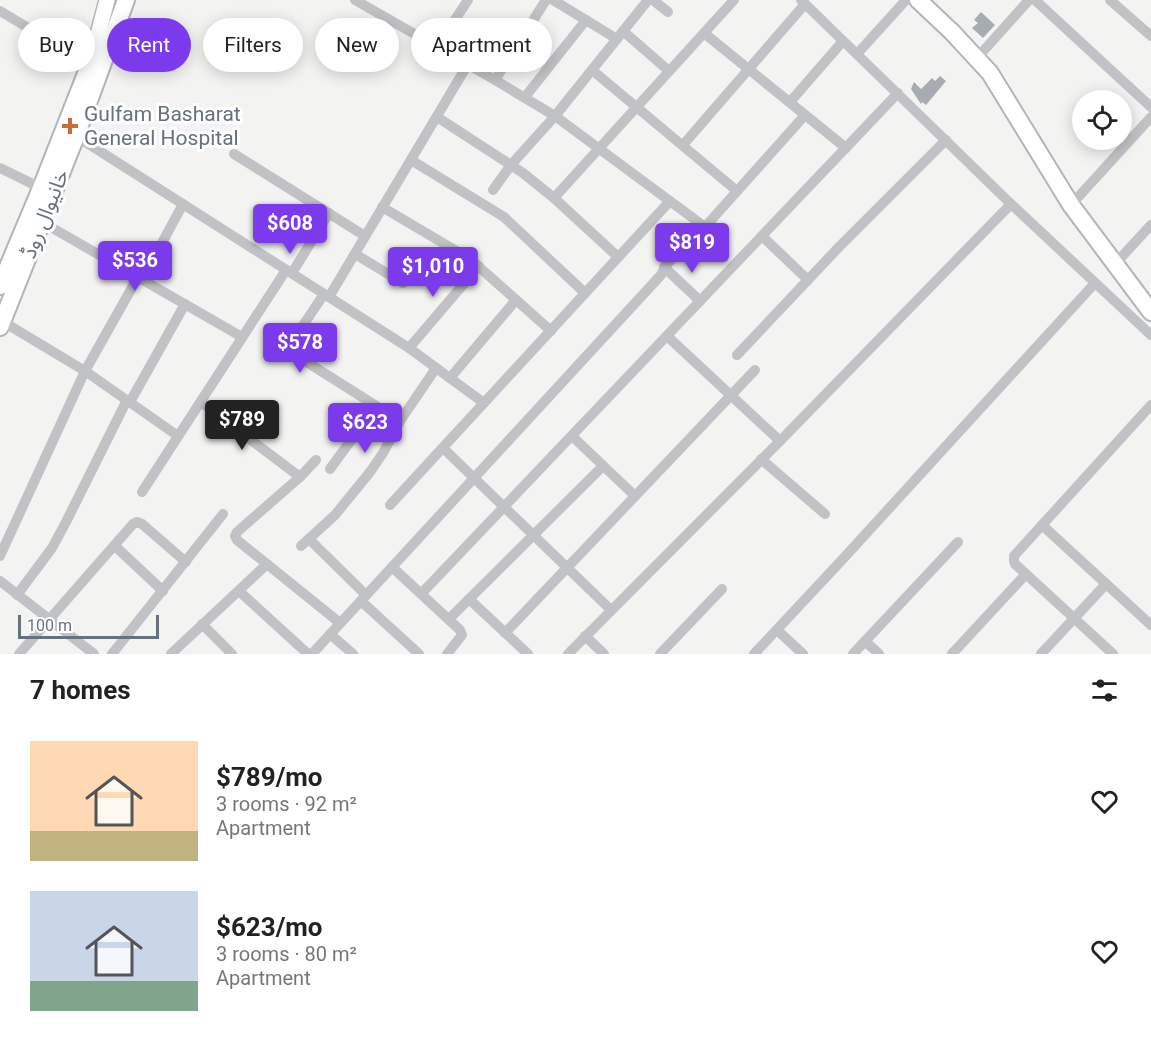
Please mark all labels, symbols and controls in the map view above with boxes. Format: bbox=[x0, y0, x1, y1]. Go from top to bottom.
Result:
chip: Buy bbox=[18, 18, 95, 72]
chip: Rent bbox=[107, 18, 191, 72]
chip: Filters bbox=[203, 18, 303, 72]
chip: New bbox=[315, 18, 399, 72]
chip: Apartment bbox=[411, 18, 552, 72]
map controls bbox=[1072, 90, 1132, 150]
button: locate bbox=[1072, 90, 1132, 150]
place label: Gulfam Basharat General Hospital bbox=[84, 102, 241, 150]
marker: Gulfam Basharat General Hospital bbox=[61, 117, 79, 135]
street label: خانیوال روڈ bbox=[16, 166, 74, 262]
pin: $608 bbox=[254, 204, 326, 255]
text: $608 bbox=[267, 211, 313, 235]
pin: $819 bbox=[656, 223, 728, 274]
text: $819 bbox=[669, 230, 715, 254]
pin: $536 bbox=[99, 241, 171, 292]
pin: $1,010 bbox=[384, 247, 482, 298]
text: $536 bbox=[112, 248, 158, 272]
text: $1,010 bbox=[402, 254, 464, 278]
pin: $578 bbox=[264, 323, 336, 374]
text: $578 bbox=[277, 330, 323, 354]
pin: $789 bbox=[206, 400, 278, 451]
pin: $623 bbox=[329, 403, 401, 454]
text: $789 bbox=[219, 407, 265, 431]
text: $623 bbox=[342, 410, 388, 434]
scale bar bbox=[18, 612, 159, 640]
text: 100 m bbox=[27, 616, 72, 635]
icon: filters bbox=[1088, 674, 1121, 707]
text: 7 homes bbox=[30, 675, 131, 705]
text: $789/mo bbox=[216, 762, 323, 792]
icon: home bbox=[78, 765, 150, 837]
icon: heart bbox=[1088, 785, 1121, 818]
text: 3 rooms · 92 m² bbox=[216, 792, 357, 816]
text: Apartment bbox=[216, 816, 311, 840]
text: $623/mo bbox=[216, 912, 323, 942]
icon: home bbox=[78, 915, 150, 987]
icon: heart bbox=[1088, 935, 1121, 968]
text: 3 rooms · 80 m² bbox=[216, 942, 357, 966]
text: Apartment bbox=[216, 966, 311, 990]

